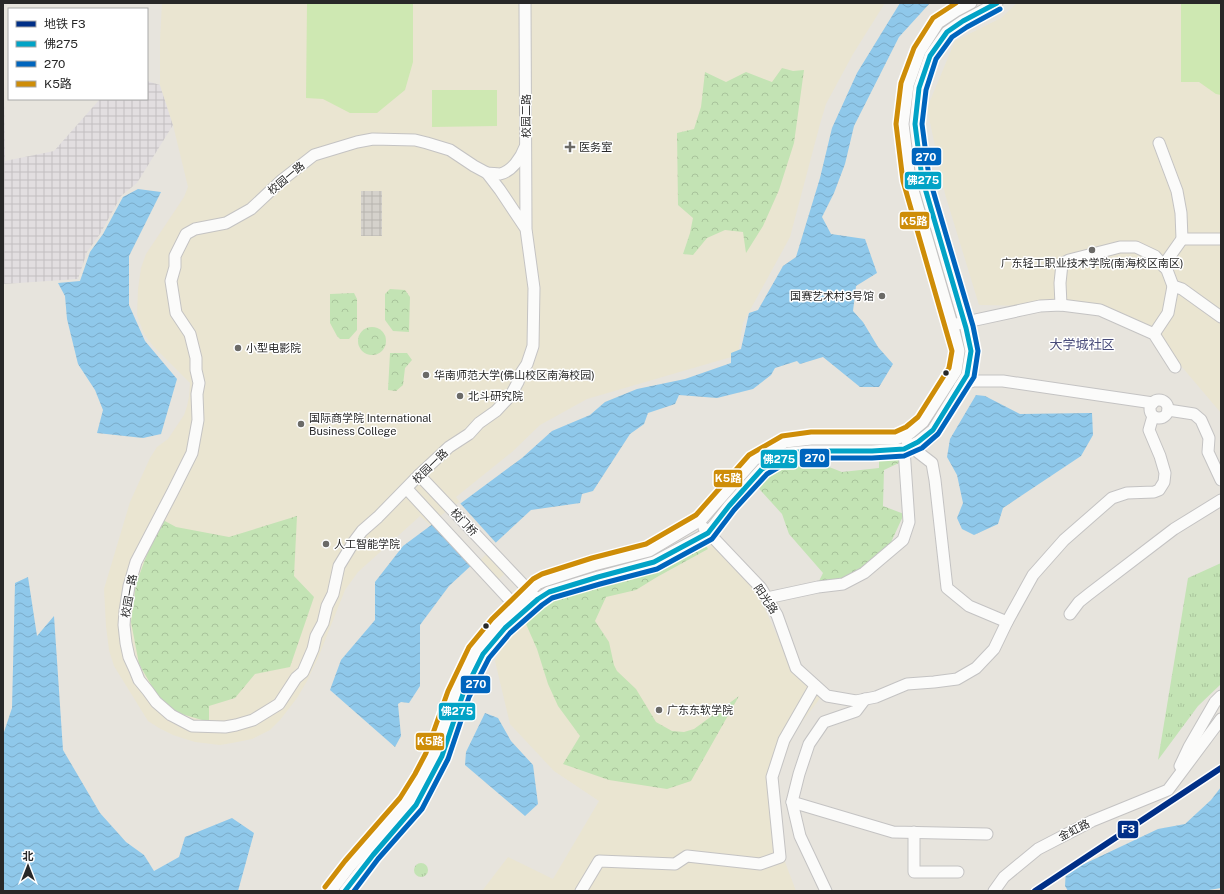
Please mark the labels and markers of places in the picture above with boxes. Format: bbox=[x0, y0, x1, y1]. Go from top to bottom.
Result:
marker: 医务室 bbox=[564, 141, 576, 153]
place label: 医务室 bbox=[579, 141, 612, 153]
marker: 广东轻工职业技术学院(南海校区南区) bbox=[1087, 245, 1097, 255]
place label: 广东轻工职业技术学院(南海校区南区) bbox=[1001, 257, 1183, 269]
place label: 国赛艺术村3号馆 bbox=[790, 290, 874, 302]
marker: 国赛艺术村3号馆 bbox=[877, 291, 887, 301]
place label: 小型电影院 bbox=[246, 342, 301, 354]
marker: 小型电影院 bbox=[233, 343, 243, 353]
unlabelled marker bbox=[941, 368, 951, 378]
place label: 华南师范大学(佛山校区南海校园) bbox=[434, 369, 595, 381]
marker: 华南师范大学(佛山校区南海校园) bbox=[421, 370, 431, 380]
place label: 北斗研究院 bbox=[468, 390, 523, 402]
marker: 北斗研究院 bbox=[455, 391, 465, 401]
place label: 国际商学院 International Business College bbox=[309, 412, 432, 437]
marker: 国际商学院 International Business College bbox=[296, 419, 306, 429]
place label: 人工智能学院 bbox=[334, 538, 400, 550]
marker: 人工智能学院 bbox=[321, 539, 331, 549]
unlabelled marker bbox=[481, 621, 491, 631]
place label: 广东东软学院 bbox=[667, 704, 733, 716]
marker: 广东东软学院 bbox=[654, 705, 664, 715]

